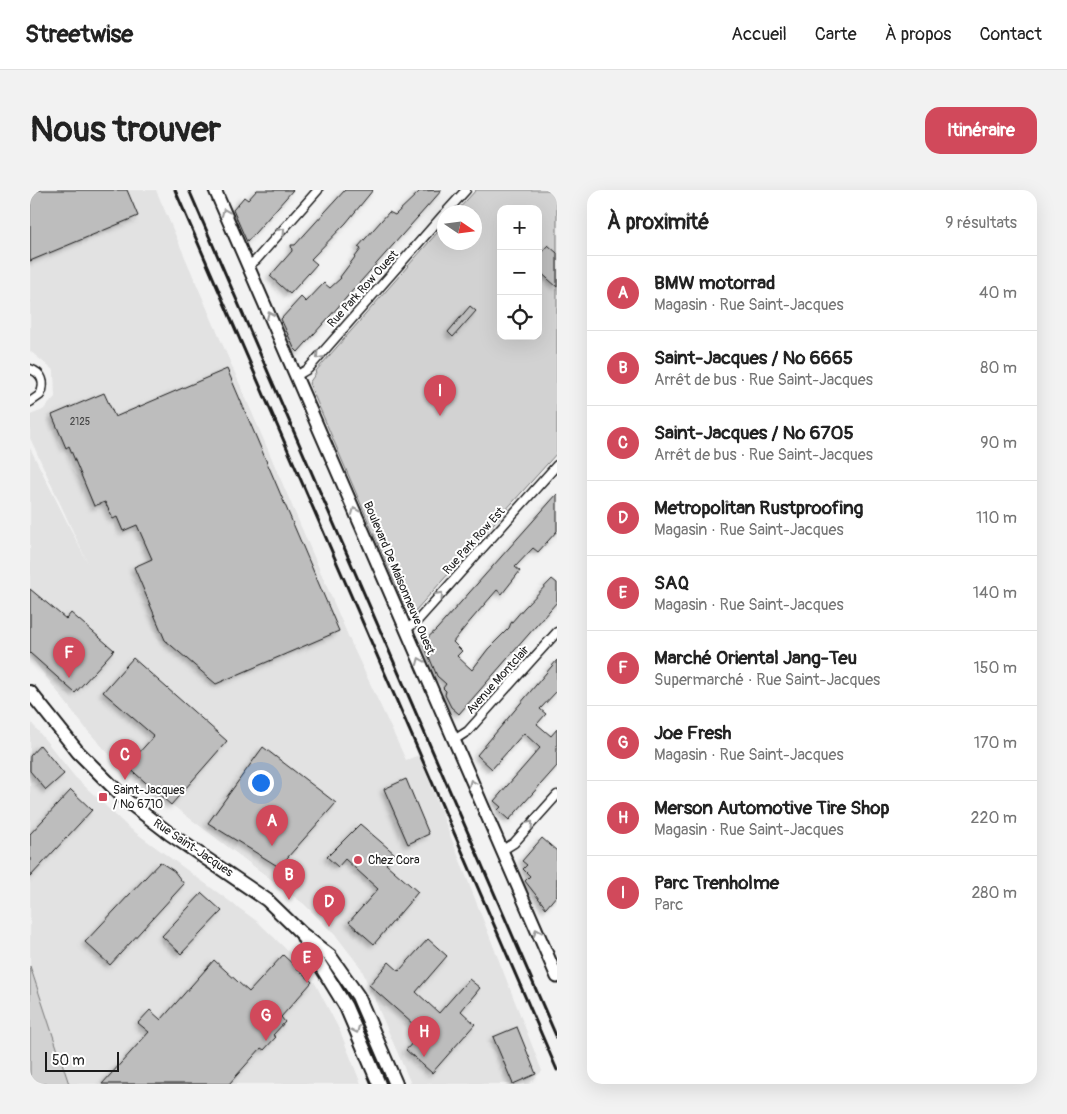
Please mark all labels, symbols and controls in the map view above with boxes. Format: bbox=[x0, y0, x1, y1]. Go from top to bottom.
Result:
text: Streetwise bbox=[25, 20, 133, 49]
text: Accueil bbox=[731, 23, 787, 46]
text: Carte bbox=[815, 23, 857, 46]
text: À propos bbox=[885, 23, 951, 46]
text: Contact bbox=[979, 23, 1042, 46]
button: Itinéraire bbox=[925, 107, 1037, 154]
text: Nous trouver bbox=[30, 108, 221, 152]
north arrow bbox=[437, 205, 482, 250]
map controls bbox=[497, 205, 542, 340]
button: + bbox=[497, 205, 542, 250]
one-way arrow bbox=[220, 208, 231, 217]
text: À proximité bbox=[607, 209, 710, 236]
text: 9 résultats bbox=[945, 213, 1017, 233]
one-way arrow bbox=[276, 228, 285, 237]
street label: Rue Park Row Ouest bbox=[324, 247, 402, 331]
button: − bbox=[497, 250, 542, 295]
text: BMW motorrad bbox=[654, 271, 775, 295]
text: A bbox=[618, 283, 628, 303]
text: 40 m bbox=[979, 283, 1017, 303]
button: locate bbox=[497, 295, 542, 340]
text: Magasin · Rue Saint-Jacques bbox=[654, 295, 844, 315]
one-way arrow bbox=[265, 311, 276, 320]
text: Saint-Jacques / No 6665 bbox=[654, 346, 853, 370]
one-way arrow bbox=[316, 350, 325, 359]
text: B bbox=[618, 358, 628, 378]
text: 80 m bbox=[980, 358, 1017, 378]
text: Arrêt de bus · Rue Saint-Jacques bbox=[654, 370, 873, 390]
pin: I bbox=[424, 375, 456, 416]
house number: 2125 bbox=[70, 416, 90, 428]
text: Saint-Jacques / No 6705 bbox=[654, 421, 854, 445]
text: C bbox=[618, 433, 628, 453]
text: 90 m bbox=[980, 433, 1017, 453]
text: Arrêt de bus · Rue Saint-Jacques bbox=[654, 445, 873, 465]
text: Metropolitan Rustproofing bbox=[654, 496, 863, 520]
street label: Boulevard De Maisonneuve Ouest bbox=[360, 499, 438, 657]
street label: Rue Park Row Est bbox=[440, 504, 508, 578]
one-way arrow bbox=[351, 508, 361, 516]
text: D bbox=[618, 508, 628, 528]
text: 110 m bbox=[976, 508, 1017, 528]
text: Magasin · Rue Saint-Jacques bbox=[654, 520, 844, 540]
text: SAQ bbox=[654, 571, 689, 595]
text: E bbox=[619, 583, 627, 603]
text: 140 m bbox=[973, 583, 1017, 603]
one-way arrow bbox=[435, 592, 444, 601]
text: Magasin · Rue Saint-Jacques bbox=[654, 595, 844, 615]
pin: F bbox=[53, 637, 85, 678]
street label: Avenue Montclair bbox=[463, 642, 533, 717]
text: Marché Oriental Jang-Teu bbox=[654, 646, 857, 670]
one-way arrow bbox=[415, 657, 426, 666]
text: F bbox=[618, 658, 628, 678]
text: 150 m bbox=[973, 658, 1017, 678]
text: Supermarché · Rue Saint-Jacques bbox=[654, 670, 880, 690]
text: Joe Fresh bbox=[654, 721, 731, 745]
text: G bbox=[618, 733, 628, 753]
text: 170 m bbox=[974, 733, 1017, 753]
pin: C bbox=[109, 739, 141, 780]
text: Magasin · Rue Saint-Jacques bbox=[654, 745, 844, 765]
your location bbox=[248, 770, 274, 796]
one-way arrow bbox=[468, 779, 479, 788]
place label: Saint-Jacques / No 6710 bbox=[113, 783, 185, 812]
marker: Saint-Jacques / No 6710 bbox=[97, 791, 109, 803]
text: Merson Automotive Tire Shop bbox=[654, 796, 890, 820]
pin: A bbox=[256, 805, 288, 846]
text: H bbox=[618, 808, 628, 828]
text: 220 m bbox=[971, 808, 1017, 828]
street label: Rue Saint-Jacques bbox=[150, 816, 236, 881]
text: Magasin · Rue Saint-Jacques bbox=[654, 820, 844, 840]
one-way arrow bbox=[524, 821, 533, 830]
place label: Chez Cora bbox=[368, 853, 420, 868]
marker: Chez Cora bbox=[352, 854, 364, 866]
pin: B bbox=[273, 859, 305, 900]
text: Parc Trenholme bbox=[654, 871, 779, 895]
text: I bbox=[621, 883, 625, 903]
text: 280 m bbox=[971, 883, 1017, 903]
pin: D bbox=[313, 886, 345, 927]
text: Parc bbox=[654, 895, 683, 915]
one-way arrow bbox=[533, 928, 544, 937]
pin: E bbox=[291, 942, 323, 983]
pin: G bbox=[250, 1000, 282, 1041]
pin: H bbox=[408, 1016, 440, 1057]
one-way arrow bbox=[350, 1025, 361, 1034]
scale bar bbox=[45, 1049, 119, 1072]
text: 50 m bbox=[52, 1052, 85, 1069]

